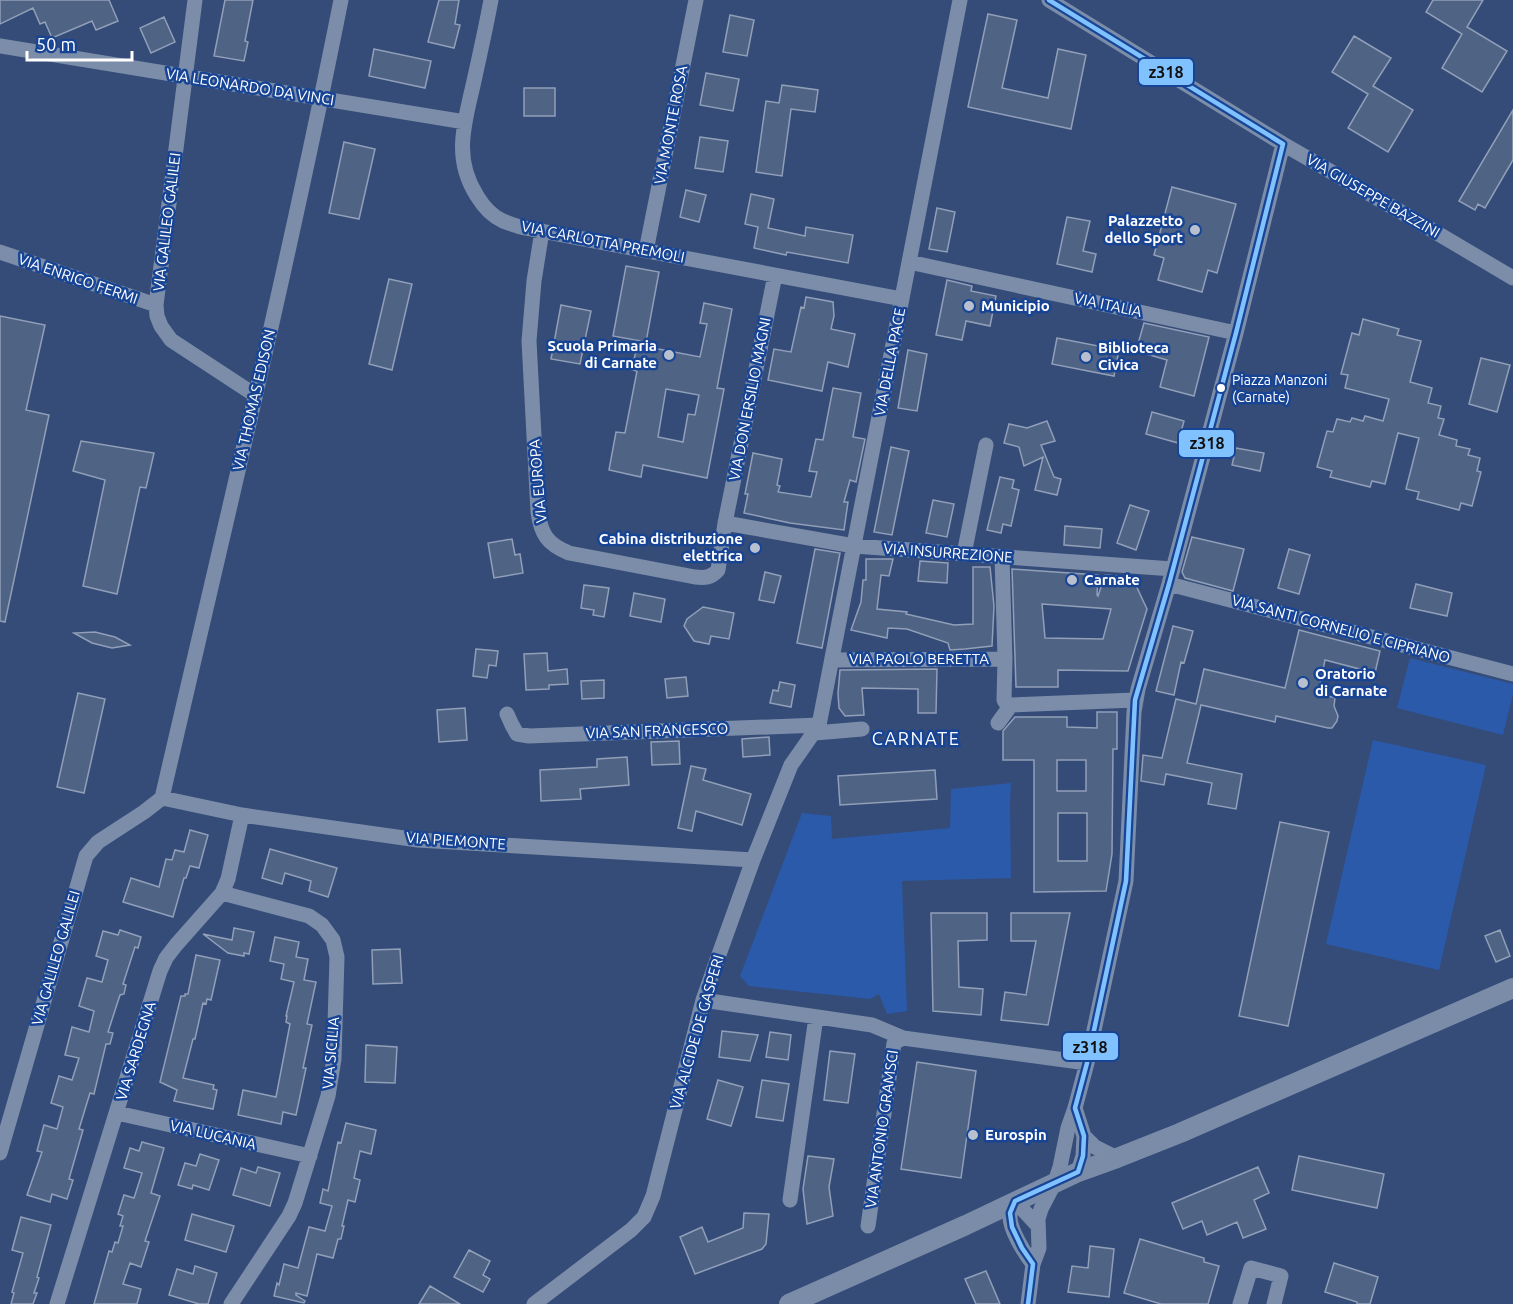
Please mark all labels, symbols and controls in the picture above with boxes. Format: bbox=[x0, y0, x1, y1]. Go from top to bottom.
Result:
scale bar bbox=[27, 24, 132, 62]
text: 50 m bbox=[36, 34, 76, 54]
line badge: z318 bbox=[1138, 58, 1194, 86]
text: z318 bbox=[1149, 63, 1183, 81]
street label: VIA MONTE ROSA bbox=[651, 64, 690, 186]
street label: VIA LEONARDO DA VINCI bbox=[165, 65, 335, 108]
street label: VIA GIUSEPPE BAZZINI bbox=[1303, 150, 1443, 241]
street label: VIA GALILEO GALILEI bbox=[150, 152, 183, 292]
place label: Palazzetto dello Sport bbox=[1105, 212, 1184, 246]
street label: VIA CARLOTTA PREMOLI bbox=[520, 217, 686, 266]
marker: Palazzetto dello Sport bbox=[1188, 223, 1202, 237]
street label: VIA ENRICO FERMI bbox=[16, 250, 140, 307]
street label: VIA ITALIA bbox=[1073, 289, 1144, 320]
place label: Municipio bbox=[981, 297, 1050, 314]
marker: Municipio bbox=[962, 299, 976, 313]
street label: VIA DELLA PACE bbox=[871, 306, 908, 418]
street label: VIA DON ERSILIO MAGNI bbox=[725, 316, 774, 482]
street label: VIA THOMAS EDISON bbox=[229, 328, 278, 472]
place label: Scuola Primaria di Carnate bbox=[548, 337, 657, 371]
place label: Biblioteca Civica bbox=[1098, 339, 1169, 373]
marker: Scuola Primaria di Carnate bbox=[662, 348, 676, 362]
marker: Biblioteca Civica bbox=[1079, 350, 1093, 364]
place label: Piazza Manzoni (Carnate) bbox=[1232, 372, 1327, 405]
marker: Piazza Manzoni (Carnate) bbox=[1215, 382, 1227, 394]
line badge: z318 bbox=[1178, 429, 1235, 458]
text: z318 bbox=[1190, 434, 1224, 452]
street label: VIA EUROPA bbox=[525, 438, 550, 524]
place label: Cabina distribuzione elettrica bbox=[599, 530, 743, 564]
street label: VIA INSURREZIONE bbox=[883, 540, 1013, 565]
marker: Cabina distribuzione elettrica bbox=[748, 541, 762, 555]
place label: Carnate bbox=[1084, 571, 1140, 588]
marker: Carnate bbox=[1065, 573, 1079, 587]
street label: VIA SANTI CORNELIO E CIPRIANO bbox=[1230, 591, 1452, 666]
street label: VIA PAOLO BERETTA bbox=[849, 650, 989, 667]
place label: Oratorio di Carnate bbox=[1315, 665, 1388, 699]
marker: Oratorio di Carnate bbox=[1296, 676, 1310, 690]
street label: VIA SAN FRANCESCO bbox=[585, 720, 729, 741]
district label: CARNATE bbox=[872, 728, 960, 748]
street label: VIA PIEMONTE bbox=[406, 829, 506, 852]
street label: VIA GALILEO GALILEI bbox=[28, 888, 83, 1027]
street label: VIA ALCIDE DE GASPERI bbox=[666, 953, 727, 1111]
street label: VIA SARDEGNA bbox=[112, 999, 159, 1102]
street label: VIA SICILIA bbox=[319, 1016, 342, 1090]
line badge: z318 bbox=[1062, 1032, 1119, 1061]
text: z318 bbox=[1073, 1038, 1107, 1056]
street label: VIA ANTONIO GRAMSCI bbox=[862, 1049, 901, 1209]
street label: VIA LUCANIA bbox=[168, 1116, 258, 1153]
place label: Eurospin bbox=[985, 1126, 1047, 1143]
marker: Eurospin bbox=[966, 1128, 980, 1142]

